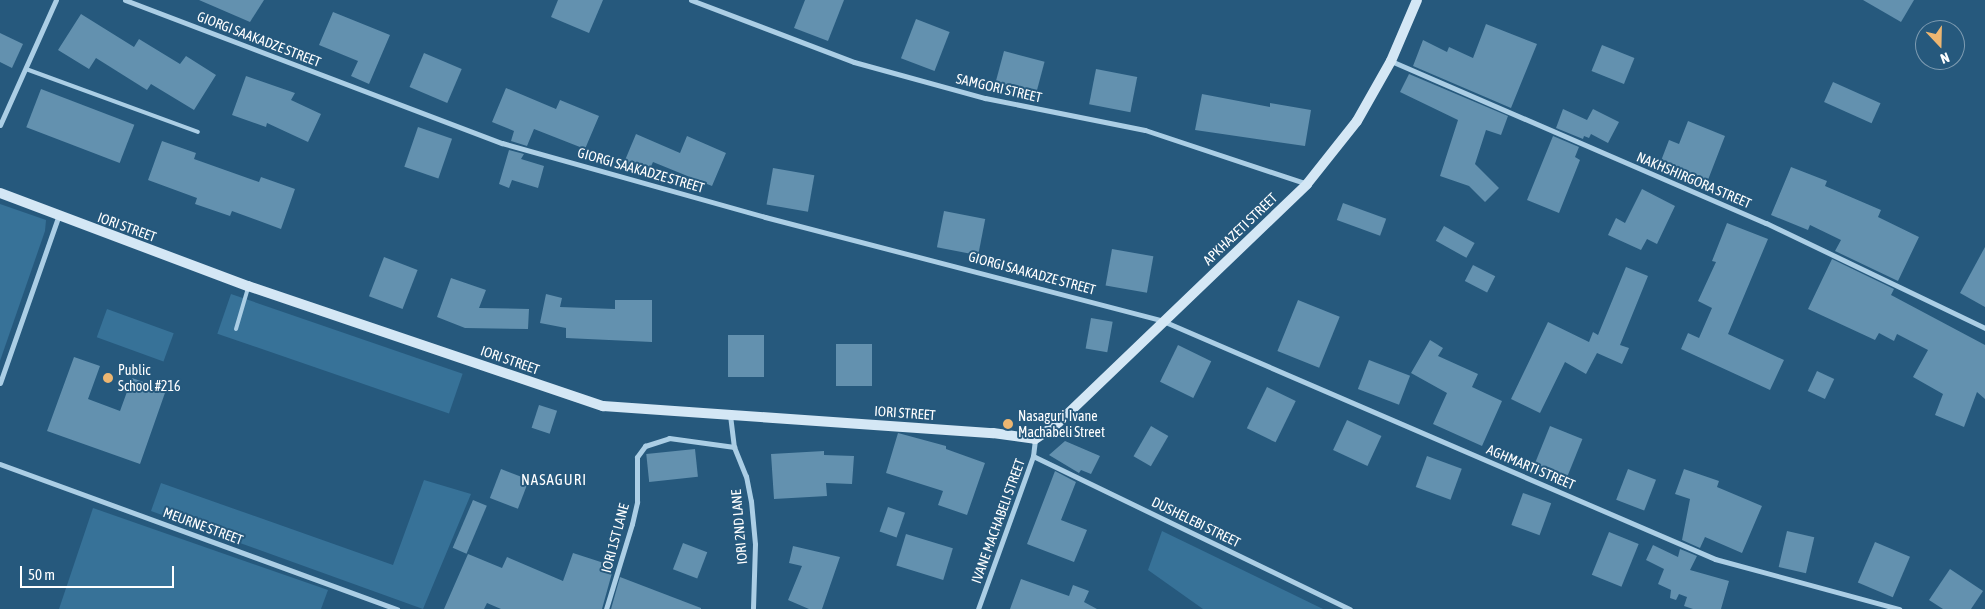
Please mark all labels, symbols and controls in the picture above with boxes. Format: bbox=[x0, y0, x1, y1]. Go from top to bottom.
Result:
street label: GIORGI SAAKADZE STREET bbox=[195, 8, 323, 70]
north arrow bbox=[1915, 20, 1965, 70]
text: N bbox=[1938, 49, 1952, 67]
street label: SAMGORI STREET bbox=[955, 70, 1043, 106]
street label: GIORGI SAAKADZE STREET bbox=[576, 144, 706, 196]
street label: NAKHSHIRGORA STREET bbox=[1634, 148, 1754, 212]
street label: APKHAZETI STREET bbox=[1199, 189, 1281, 269]
street label: IORI STREET bbox=[95, 209, 159, 245]
street label: GIORGI SAAKADZE STREET bbox=[967, 248, 1097, 298]
street label: IORI STREET bbox=[478, 342, 542, 378]
place label: Public School #216 bbox=[118, 362, 181, 394]
marker: Public School #216 bbox=[102, 372, 114, 384]
street label: IORI STREET bbox=[874, 402, 936, 424]
place label: Nasaguri, Ivane Machabeli Street bbox=[1018, 408, 1105, 441]
marker: Nasaguri, Ivane Machabeli Street bbox=[1002, 418, 1014, 430]
street label: AGHMARTI STREET bbox=[1484, 441, 1578, 493]
street label: IVANE MACHABELI STREET bbox=[968, 456, 1028, 586]
district label: NASAGURI bbox=[520, 471, 588, 489]
street label: IORI 2ND LANE bbox=[727, 489, 751, 565]
street label: DUSHELEBI STREET bbox=[1149, 493, 1243, 551]
street label: IORI 1ST LANE bbox=[598, 501, 632, 575]
street label: MEURNE STREET bbox=[161, 504, 245, 548]
scale bar bbox=[22, 556, 176, 588]
text: 50 m bbox=[28, 566, 55, 583]

